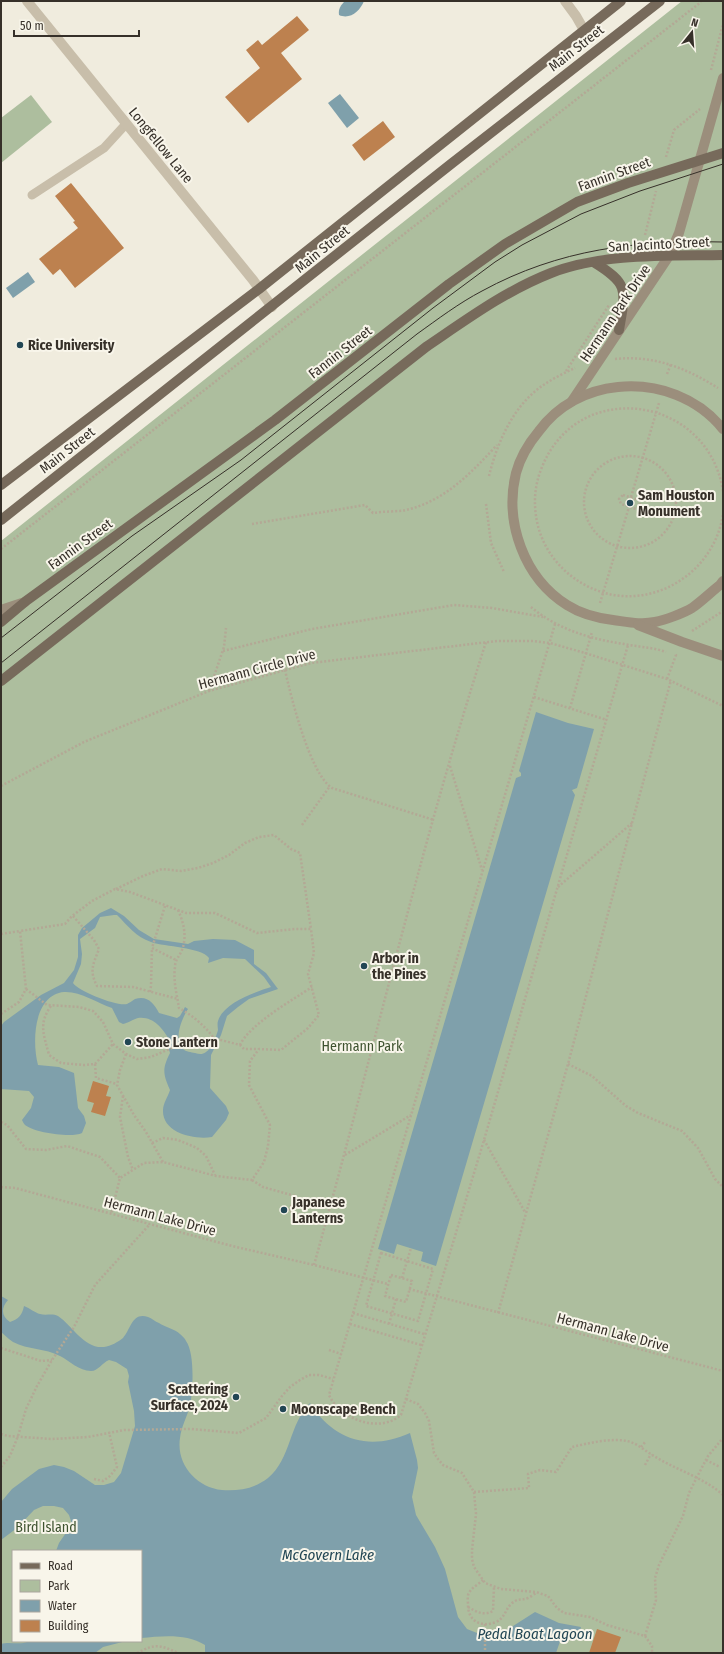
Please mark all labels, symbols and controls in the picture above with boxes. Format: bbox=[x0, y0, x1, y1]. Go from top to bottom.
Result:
scale bar bbox=[14, 12, 139, 38]
north arrow bbox=[672, 12, 712, 52]
text: N bbox=[690, 16, 700, 30]
text: 50 m bbox=[20, 19, 44, 33]
street label: Main Street bbox=[545, 21, 608, 75]
street label: Longfellow Lane bbox=[125, 104, 196, 187]
street label: Fannin Street bbox=[576, 153, 653, 195]
street label: Main Street bbox=[292, 222, 353, 277]
street label: San Jacinto Street bbox=[608, 233, 711, 256]
street label: Hermann Park Drive bbox=[577, 261, 654, 365]
street label: Fannin Street bbox=[305, 322, 376, 382]
place label: Rice University bbox=[28, 337, 115, 354]
marker: Rice University bbox=[15, 340, 25, 350]
street label: Main Street bbox=[36, 423, 99, 477]
place label: Sam Houston Monument bbox=[638, 487, 715, 520]
marker: Sam Houston Monument bbox=[625, 498, 635, 508]
street label: Fannin Street bbox=[45, 515, 116, 573]
street label: Hermann Circle Drive bbox=[197, 646, 318, 693]
place label: Arbor in the Pines bbox=[371, 950, 426, 983]
marker: Arbor in the Pines bbox=[359, 961, 369, 971]
place label: Stone Lantern bbox=[136, 1034, 218, 1051]
marker: Stone Lantern bbox=[123, 1037, 133, 1047]
park label: Hermann Park bbox=[322, 1038, 403, 1055]
street label: Hermann Lake Drive bbox=[102, 1193, 218, 1240]
place label: Japanese Lanterns bbox=[291, 1194, 345, 1227]
marker: Japanese Lanterns bbox=[279, 1205, 289, 1215]
street label: Hermann Lake Drive bbox=[555, 1309, 671, 1356]
place label: Scattering Surface, 2024 bbox=[151, 1381, 228, 1414]
marker: Scattering Surface, 2024 bbox=[231, 1392, 241, 1402]
place label: Moonscape Bench bbox=[291, 1401, 396, 1418]
marker: Moonscape Bench bbox=[278, 1404, 288, 1414]
park label: Bird Island bbox=[15, 1519, 77, 1536]
water label: McGovern Lake bbox=[282, 1546, 374, 1564]
legend bbox=[12, 1550, 142, 1642]
text: Road bbox=[48, 1559, 73, 1573]
text: Park bbox=[48, 1579, 70, 1593]
text: Water bbox=[48, 1599, 77, 1613]
text: Building bbox=[48, 1619, 89, 1633]
water label: Pedal Boat Lagoon bbox=[477, 1625, 593, 1643]

